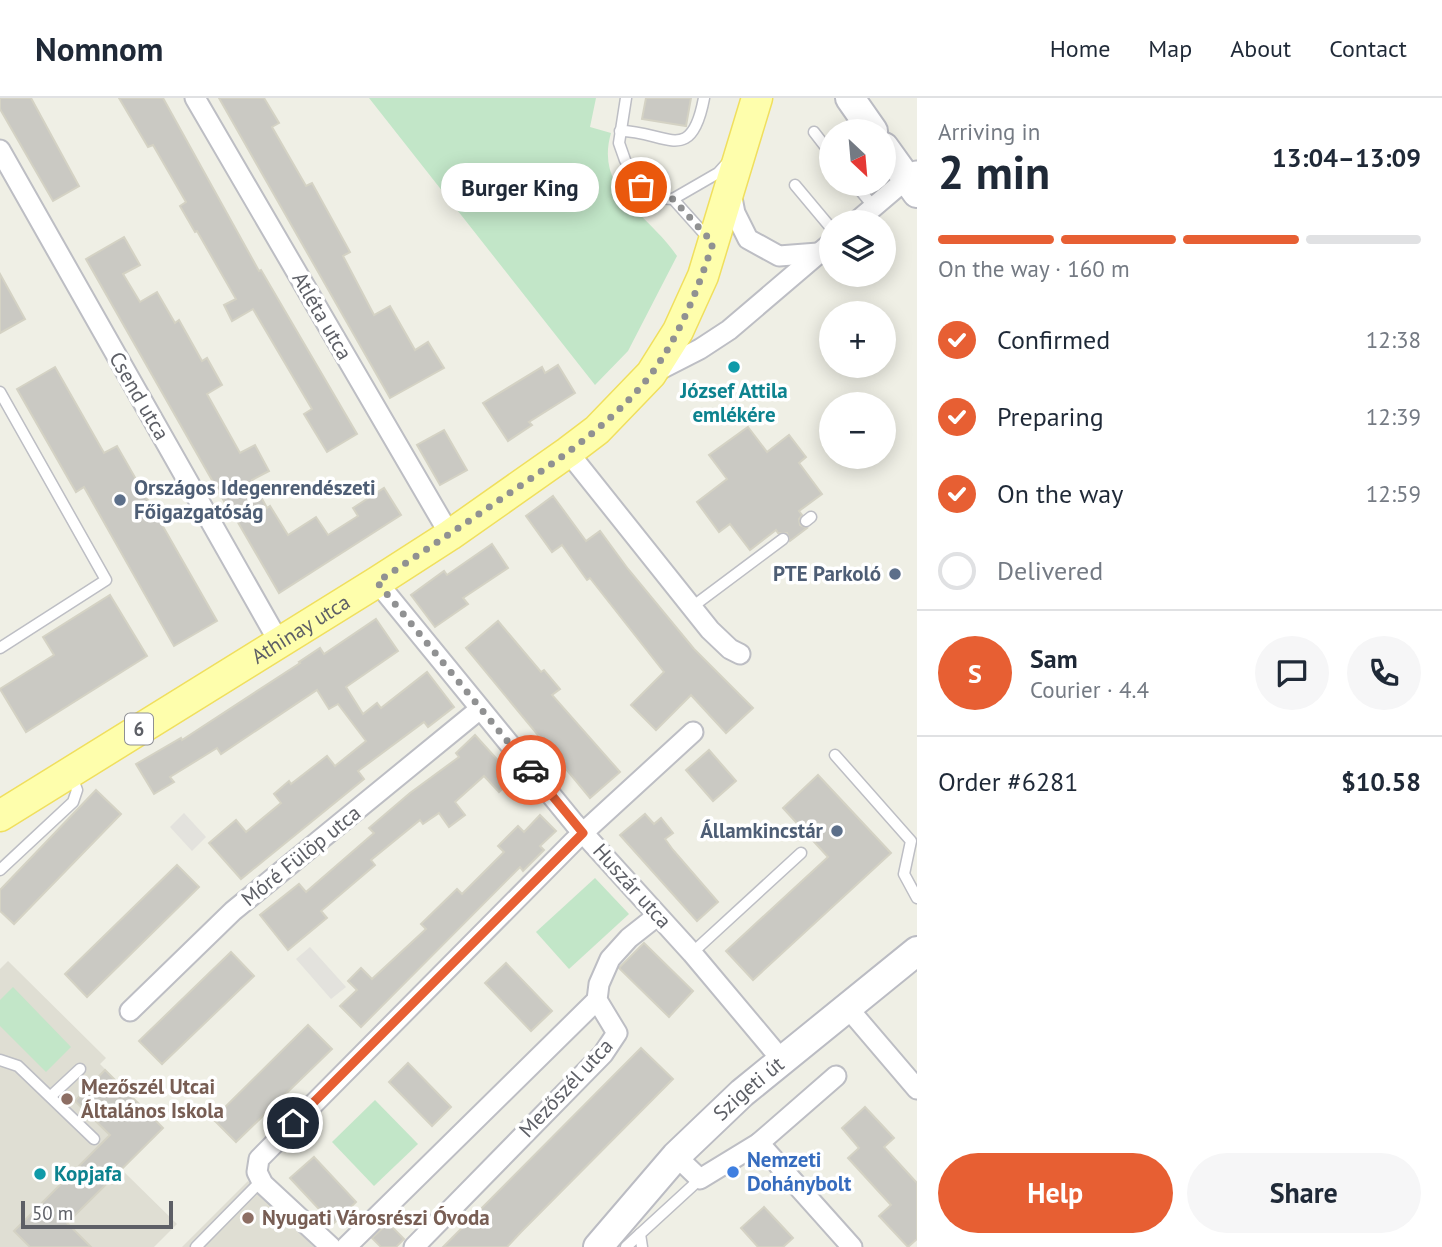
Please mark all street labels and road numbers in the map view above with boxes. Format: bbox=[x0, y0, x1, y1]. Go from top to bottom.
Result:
street label: Atléta utca bbox=[286, 267, 358, 365]
street label: Csend utca bbox=[103, 347, 176, 445]
street label: Athinay utca bbox=[246, 588, 355, 670]
road number: 6 bbox=[125, 714, 153, 744]
street label: Móré Fülöp utca bbox=[235, 799, 366, 912]
street label: Huszár utca bbox=[587, 838, 678, 934]
street label: Mezőszél utca bbox=[513, 1032, 618, 1143]
street label: Szigeti út bbox=[707, 1050, 789, 1126]

